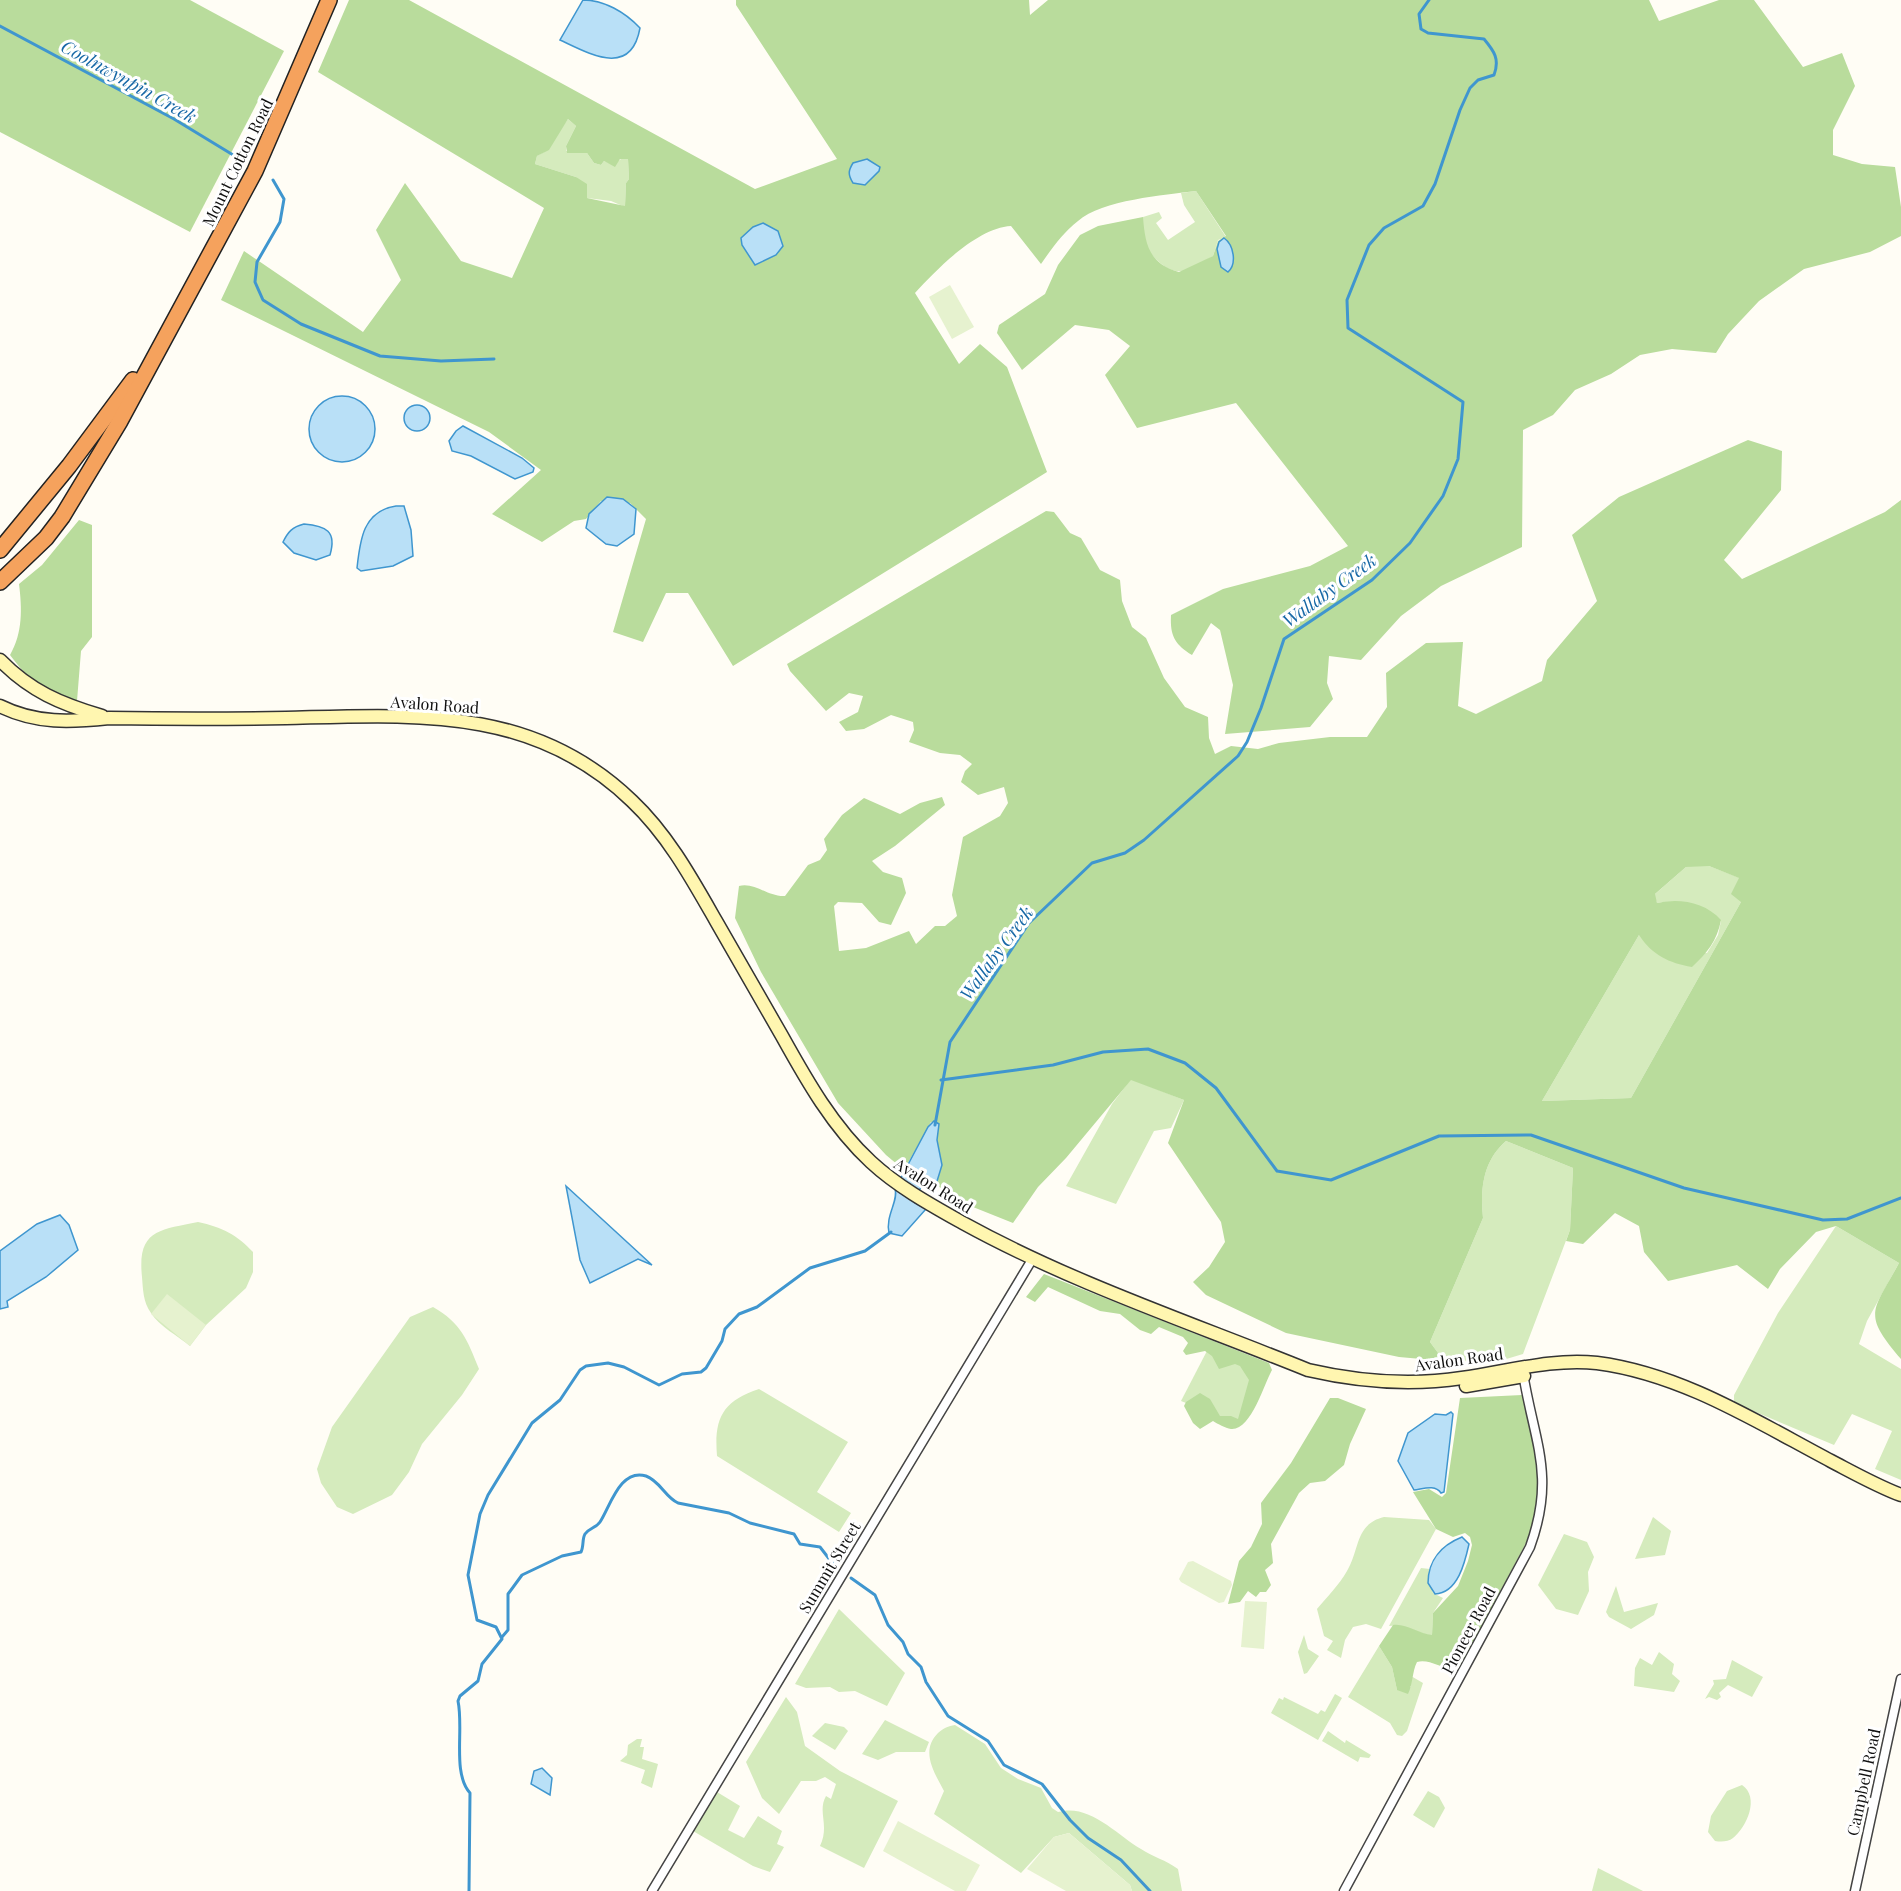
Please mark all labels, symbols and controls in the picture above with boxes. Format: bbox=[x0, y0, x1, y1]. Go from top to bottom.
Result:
water label: Coolnwynpin Creek bbox=[57, 34, 201, 128]
street label: Mount Cotton Road bbox=[197, 95, 277, 229]
water label: Wallaby Creek bbox=[1277, 548, 1381, 632]
street label: Avalon Road bbox=[389, 690, 480, 718]
water label: Wallaby Creek bbox=[954, 901, 1038, 1005]
street label: Avalon Road bbox=[890, 1152, 977, 1217]
street label: Avalon Road bbox=[1413, 1342, 1504, 1376]
street label: Summit Street bbox=[793, 1517, 865, 1617]
street label: Pioneer Road bbox=[1436, 1583, 1500, 1677]
street label: Campbell Road bbox=[1841, 1726, 1885, 1838]

